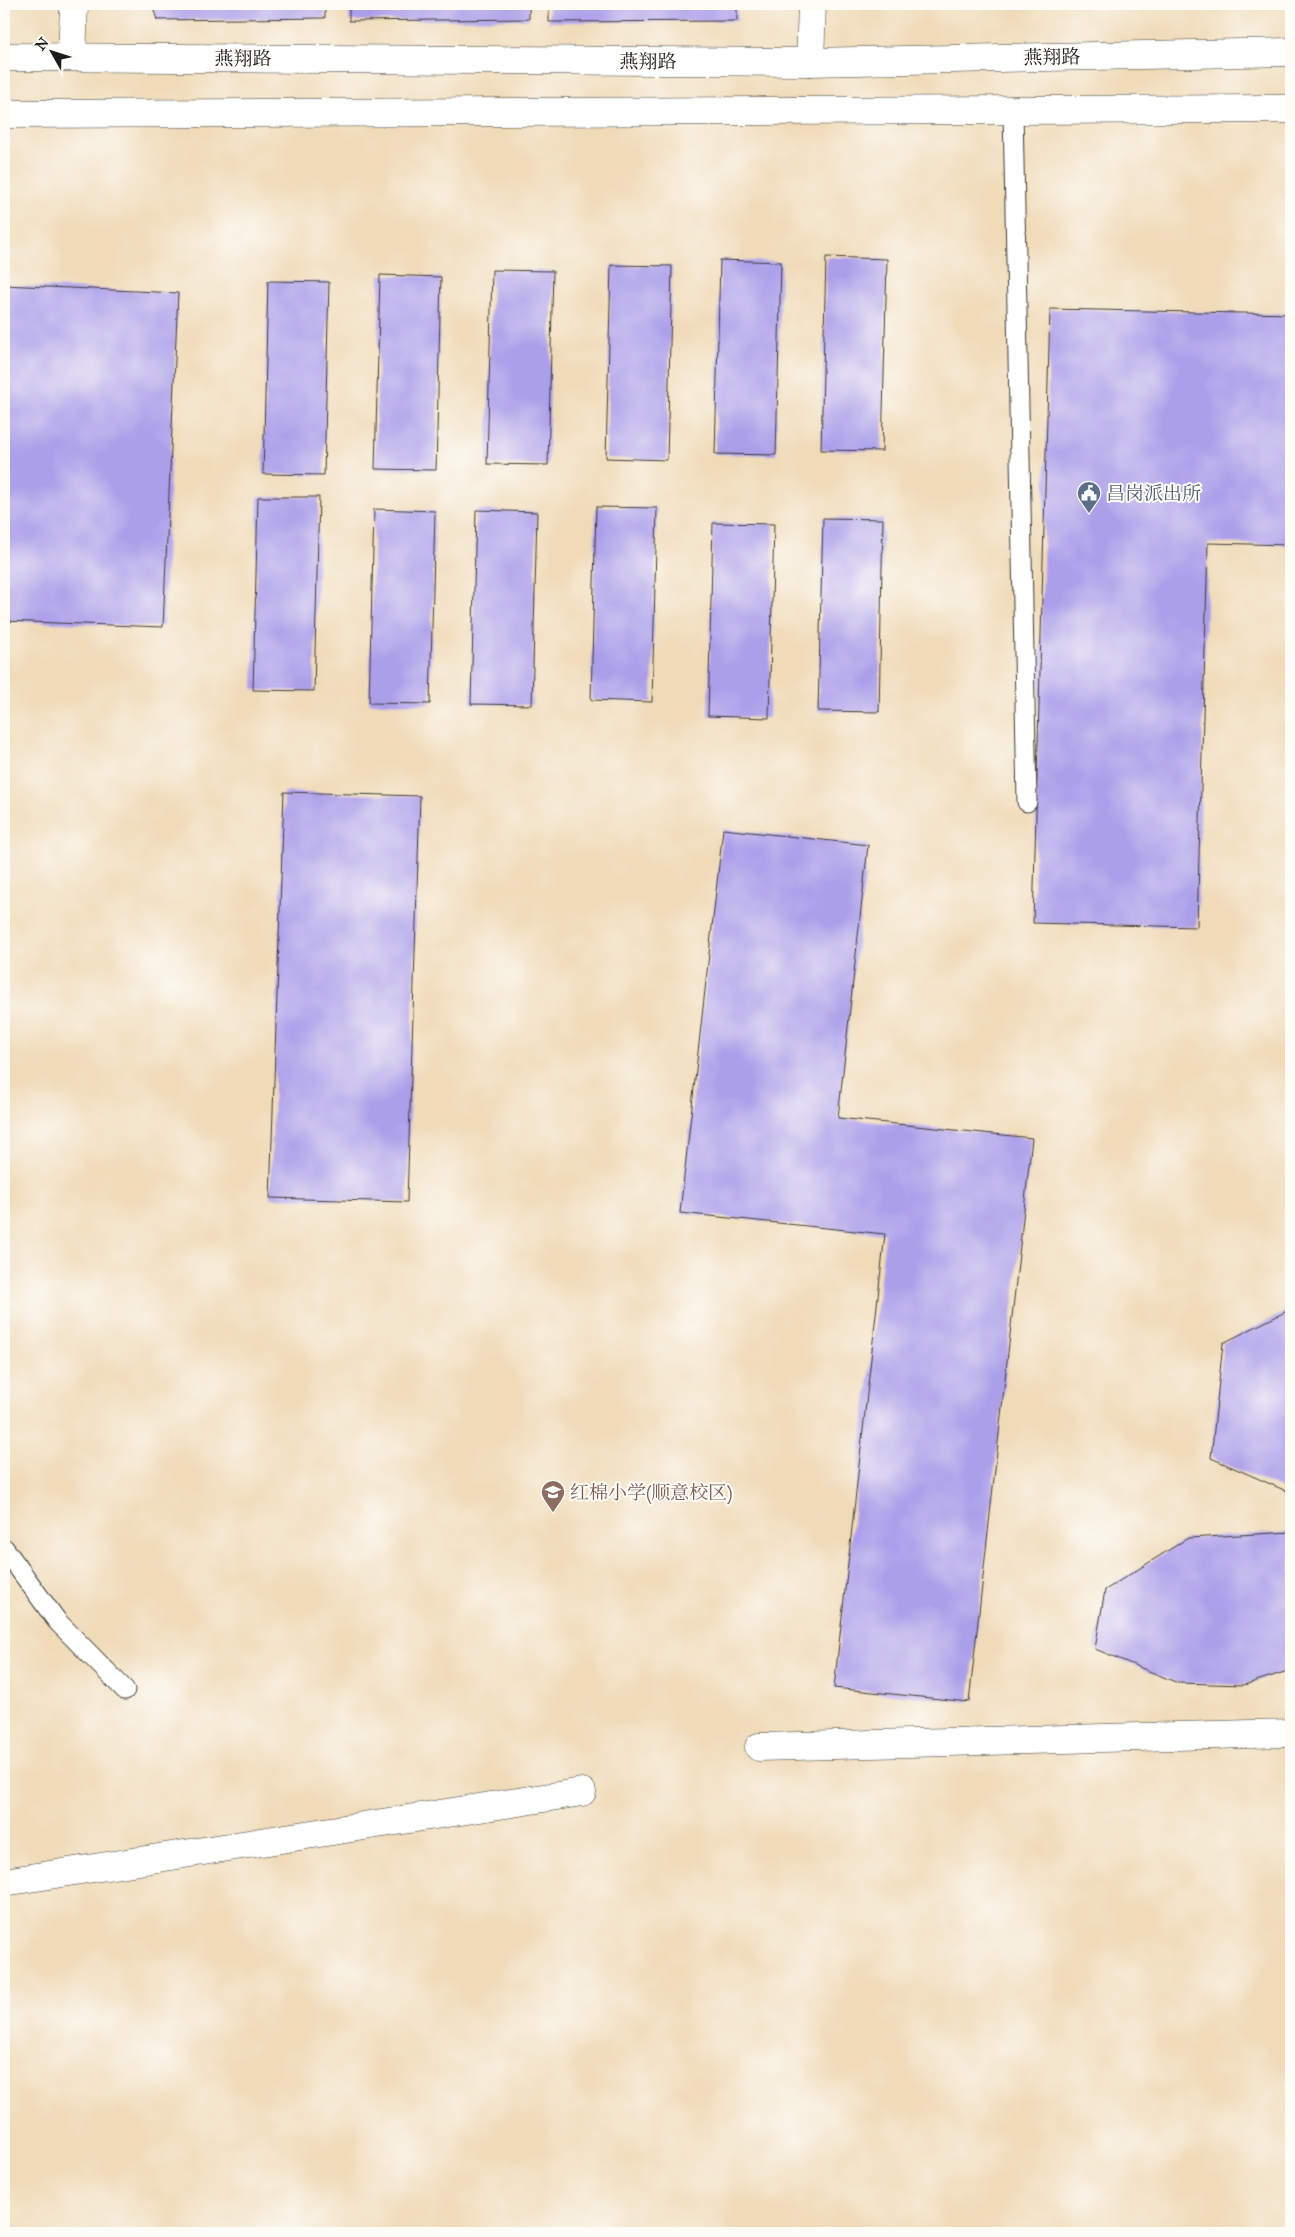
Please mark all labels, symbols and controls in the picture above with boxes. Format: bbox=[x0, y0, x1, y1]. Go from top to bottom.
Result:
north arrow bbox=[28, 28, 78, 78]
text: N bbox=[32, 34, 53, 54]
street label: 燕翔路 bbox=[1023, 45, 1081, 69]
street label: 燕翔路 bbox=[214, 47, 272, 70]
street label: 燕翔路 bbox=[619, 50, 677, 73]
public building icon: 昌岗派出所 bbox=[1076, 480, 1102, 514]
place label: 昌岗派出所 bbox=[1106, 482, 1201, 505]
school or university icon: 红棉小学(顺意校区) bbox=[540, 1479, 566, 1513]
place label: 红棉小学(顺意校区) bbox=[570, 1481, 733, 1505]

